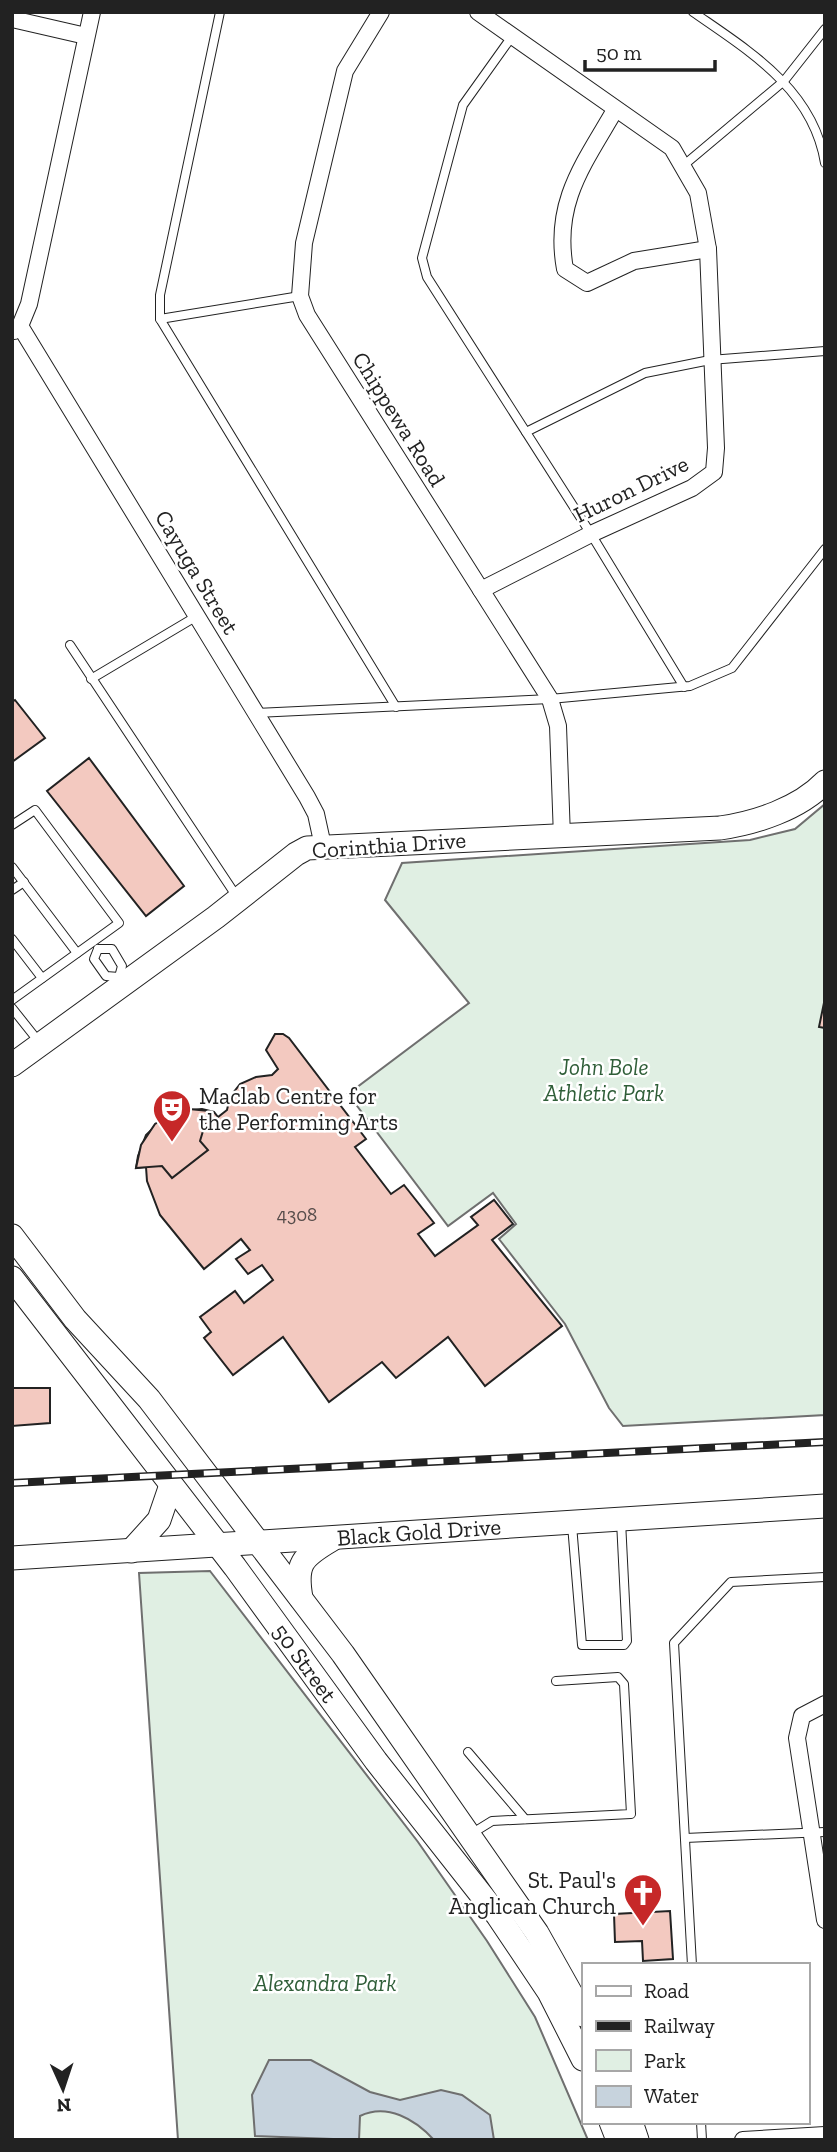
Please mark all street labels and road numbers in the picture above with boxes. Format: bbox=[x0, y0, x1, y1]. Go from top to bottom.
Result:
street label: Chippewa Road bbox=[346, 347, 452, 492]
street label: Huron Drive bbox=[569, 449, 693, 529]
street label: Cayuga Street bbox=[149, 505, 245, 639]
street label: Corinthia Drive bbox=[311, 826, 467, 864]
street label: Black Gold Drive bbox=[336, 1512, 502, 1552]
street label: 50 Street bbox=[267, 1618, 343, 1708]

